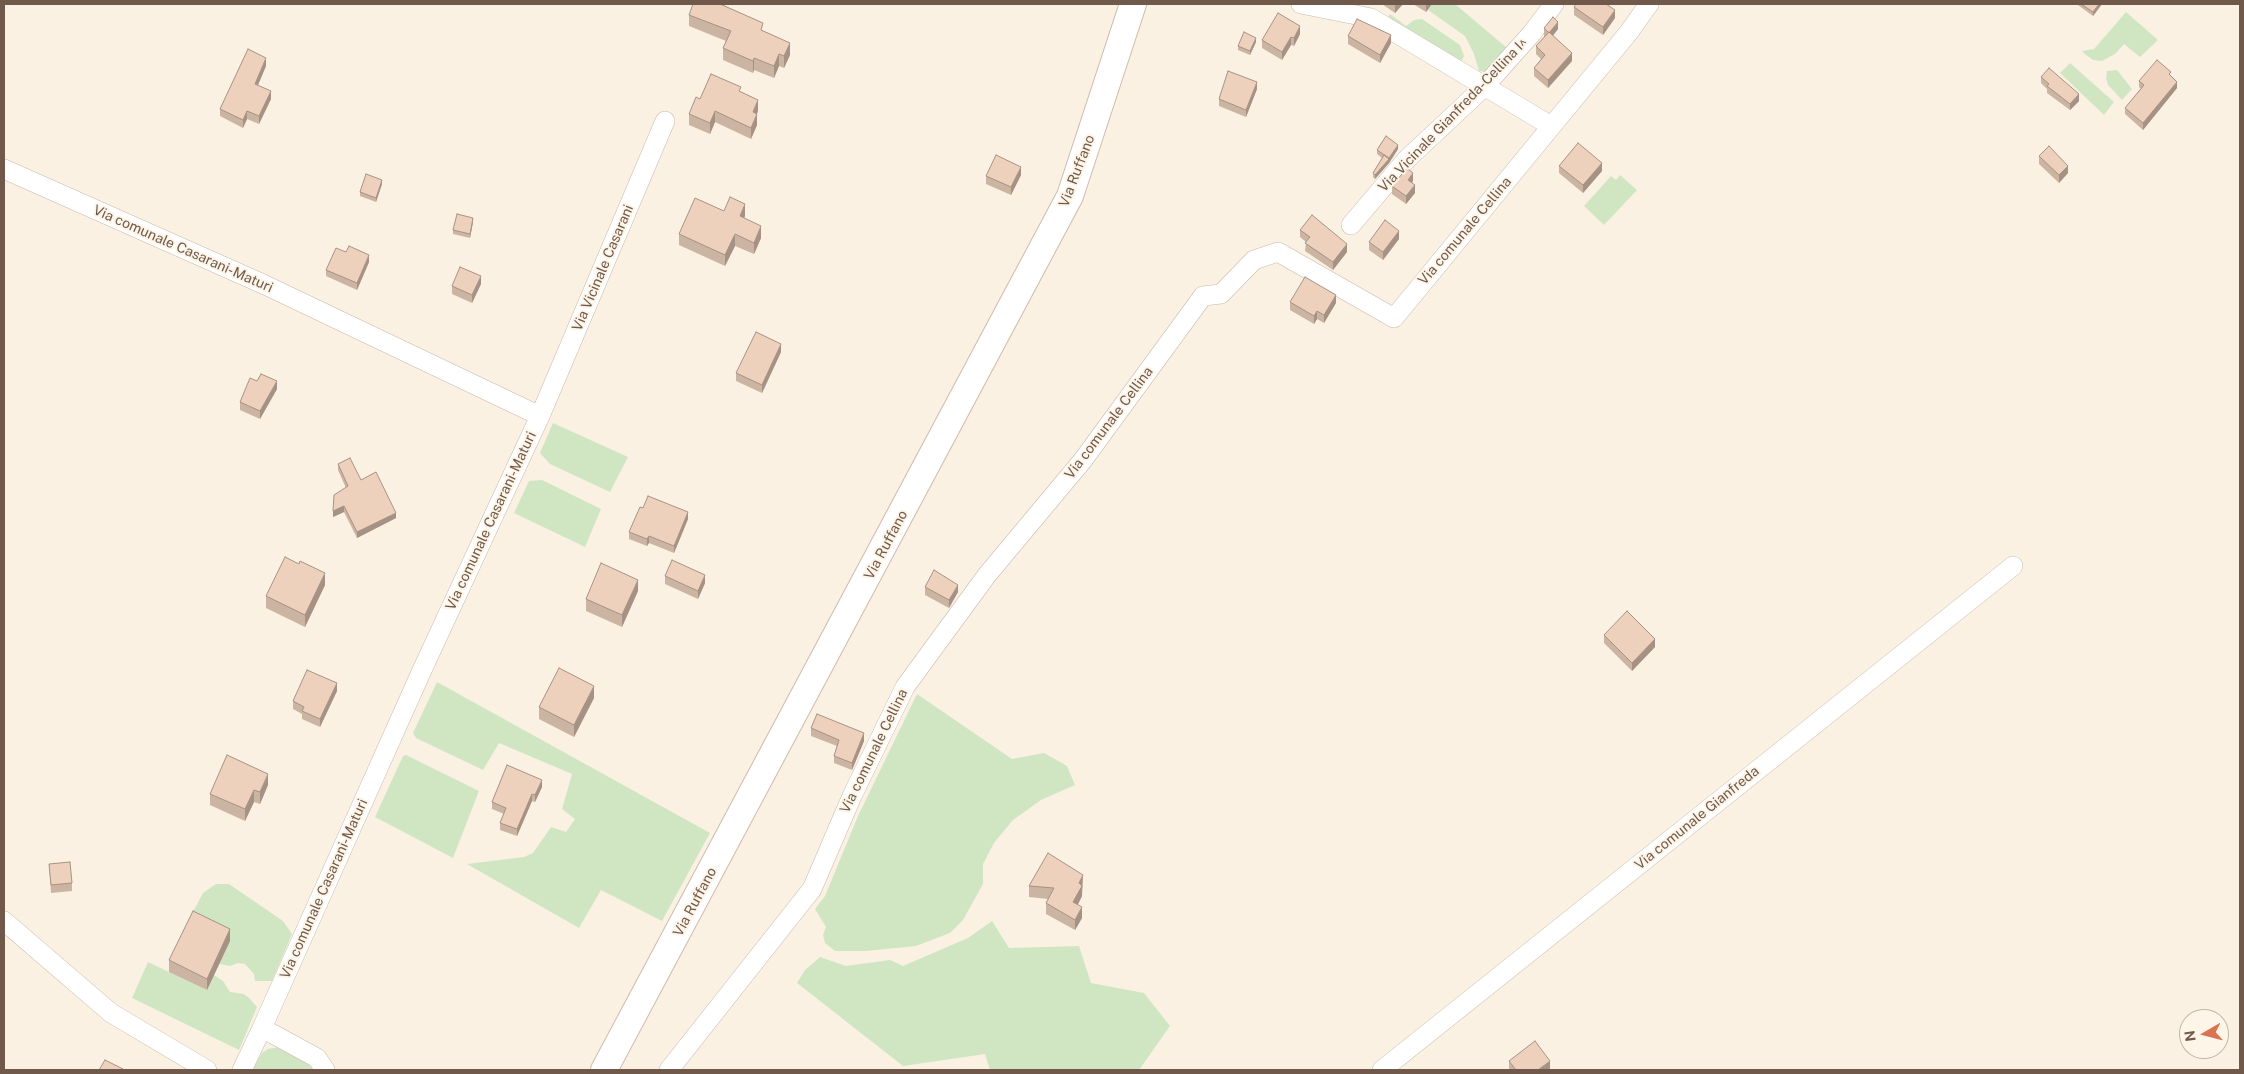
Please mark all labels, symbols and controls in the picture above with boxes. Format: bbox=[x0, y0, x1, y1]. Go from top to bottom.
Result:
street label: Via Vicinale Gianfreda-Cellina I^ bbox=[1375, 34, 1531, 196]
street label: Via Ruffano bbox=[1056, 132, 1098, 210]
street label: Via comunale Cellina bbox=[1415, 174, 1515, 288]
street label: Via comunale Casarani-Maturi bbox=[90, 202, 276, 296]
street label: Via Vicinale Casarani bbox=[569, 202, 637, 334]
street label: Via comunale Cellina bbox=[1061, 364, 1157, 482]
street label: Via comunale Casarani-Maturi bbox=[442, 429, 540, 613]
street label: Via Ruffano bbox=[861, 507, 911, 583]
street label: Via comunale Cellina bbox=[837, 686, 911, 816]
street label: Via comunale Gianfreda bbox=[1631, 763, 1763, 873]
street label: Via comunale Casarani-Maturi bbox=[277, 796, 371, 982]
street label: Via Ruffano bbox=[670, 864, 720, 940]
north arrow bbox=[2179, 1009, 2229, 1059]
text: N bbox=[2181, 1029, 2199, 1042]

